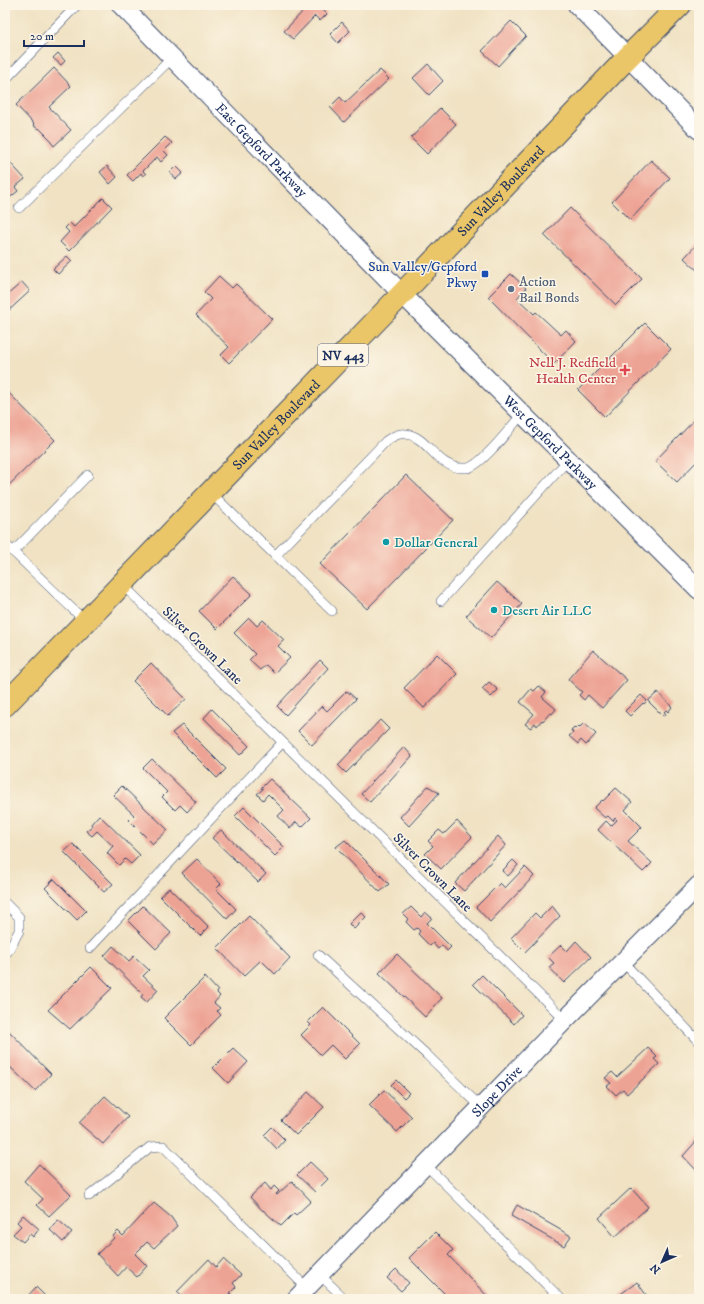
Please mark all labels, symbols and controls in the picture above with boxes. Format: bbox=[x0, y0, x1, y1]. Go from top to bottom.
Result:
scale bar bbox=[24, 22, 84, 48]
text: 20 m bbox=[30, 29, 54, 44]
street label: East Gepford Parkway bbox=[211, 100, 311, 202]
street label: Sun Valley Boulevard bbox=[454, 142, 549, 241]
place label: Sun Valley/Gepford Pkwy bbox=[368, 258, 477, 292]
marker: Sun Valley/Gepford Pkwy bbox=[480, 269, 490, 279]
place label: Action Bail Bonds bbox=[519, 273, 580, 307]
marker: Action Bail Bonds bbox=[506, 284, 516, 294]
road number: NV 443 bbox=[318, 344, 368, 366]
place label: Nell J. Redfield Health Center bbox=[529, 354, 617, 388]
marker: Nell J. Redfield Health Center bbox=[619, 364, 631, 376]
street label: Sun Valley Boulevard bbox=[229, 376, 324, 474]
street label: West Gepford Parkway bbox=[498, 391, 601, 494]
place label: Dollar General bbox=[394, 534, 479, 552]
marker: Dollar General bbox=[381, 537, 391, 547]
place label: Desert Air LLC bbox=[502, 602, 592, 620]
street label: Silver Crown Lane bbox=[158, 603, 246, 689]
marker: Desert Air LLC bbox=[489, 605, 499, 615]
street label: Silver Crown Lane bbox=[389, 829, 476, 916]
street label: Slope Drive bbox=[468, 1062, 527, 1121]
north arrow bbox=[642, 1242, 682, 1282]
text: N bbox=[647, 1260, 664, 1277]

